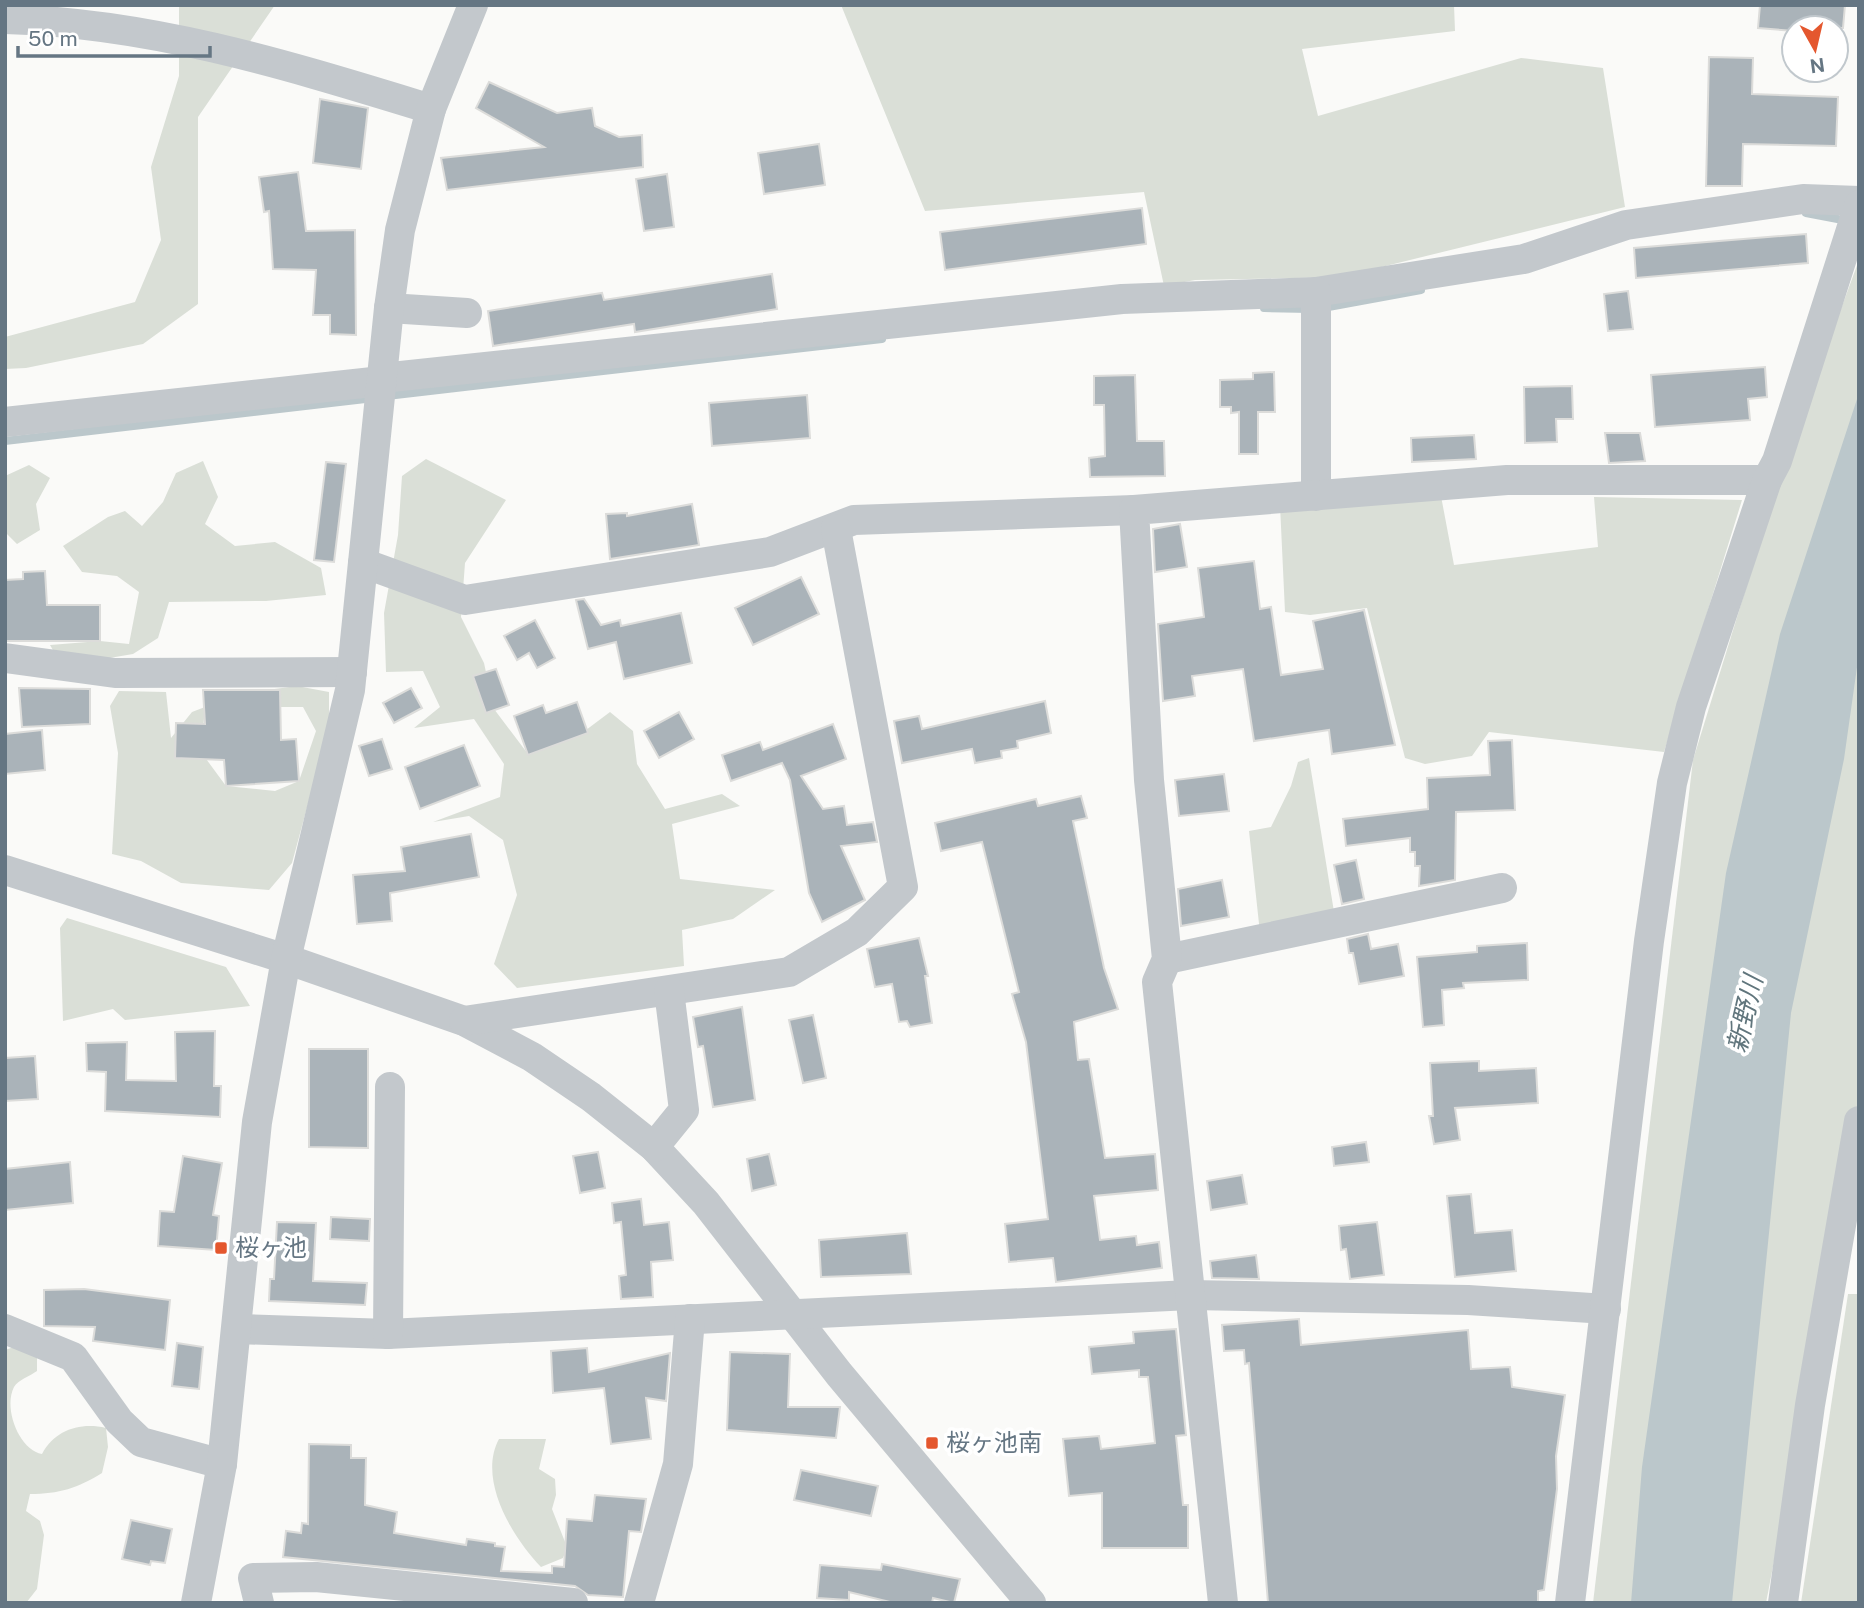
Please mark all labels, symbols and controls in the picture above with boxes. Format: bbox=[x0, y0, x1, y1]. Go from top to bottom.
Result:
scale bar bbox=[18, 14, 210, 58]
north arrow bbox=[1780, 14, 1850, 84]
text: 50 m bbox=[28, 26, 78, 51]
text: N bbox=[1808, 54, 1826, 78]
water label: 新野川 bbox=[1721, 969, 1769, 1055]
place label: 桜ヶ池 bbox=[235, 1233, 307, 1261]
marker: 桜ヶ池 bbox=[213, 1240, 229, 1256]
place label: 桜ヶ池南 bbox=[946, 1428, 1042, 1456]
marker: 桜ヶ池南 bbox=[924, 1435, 940, 1451]

